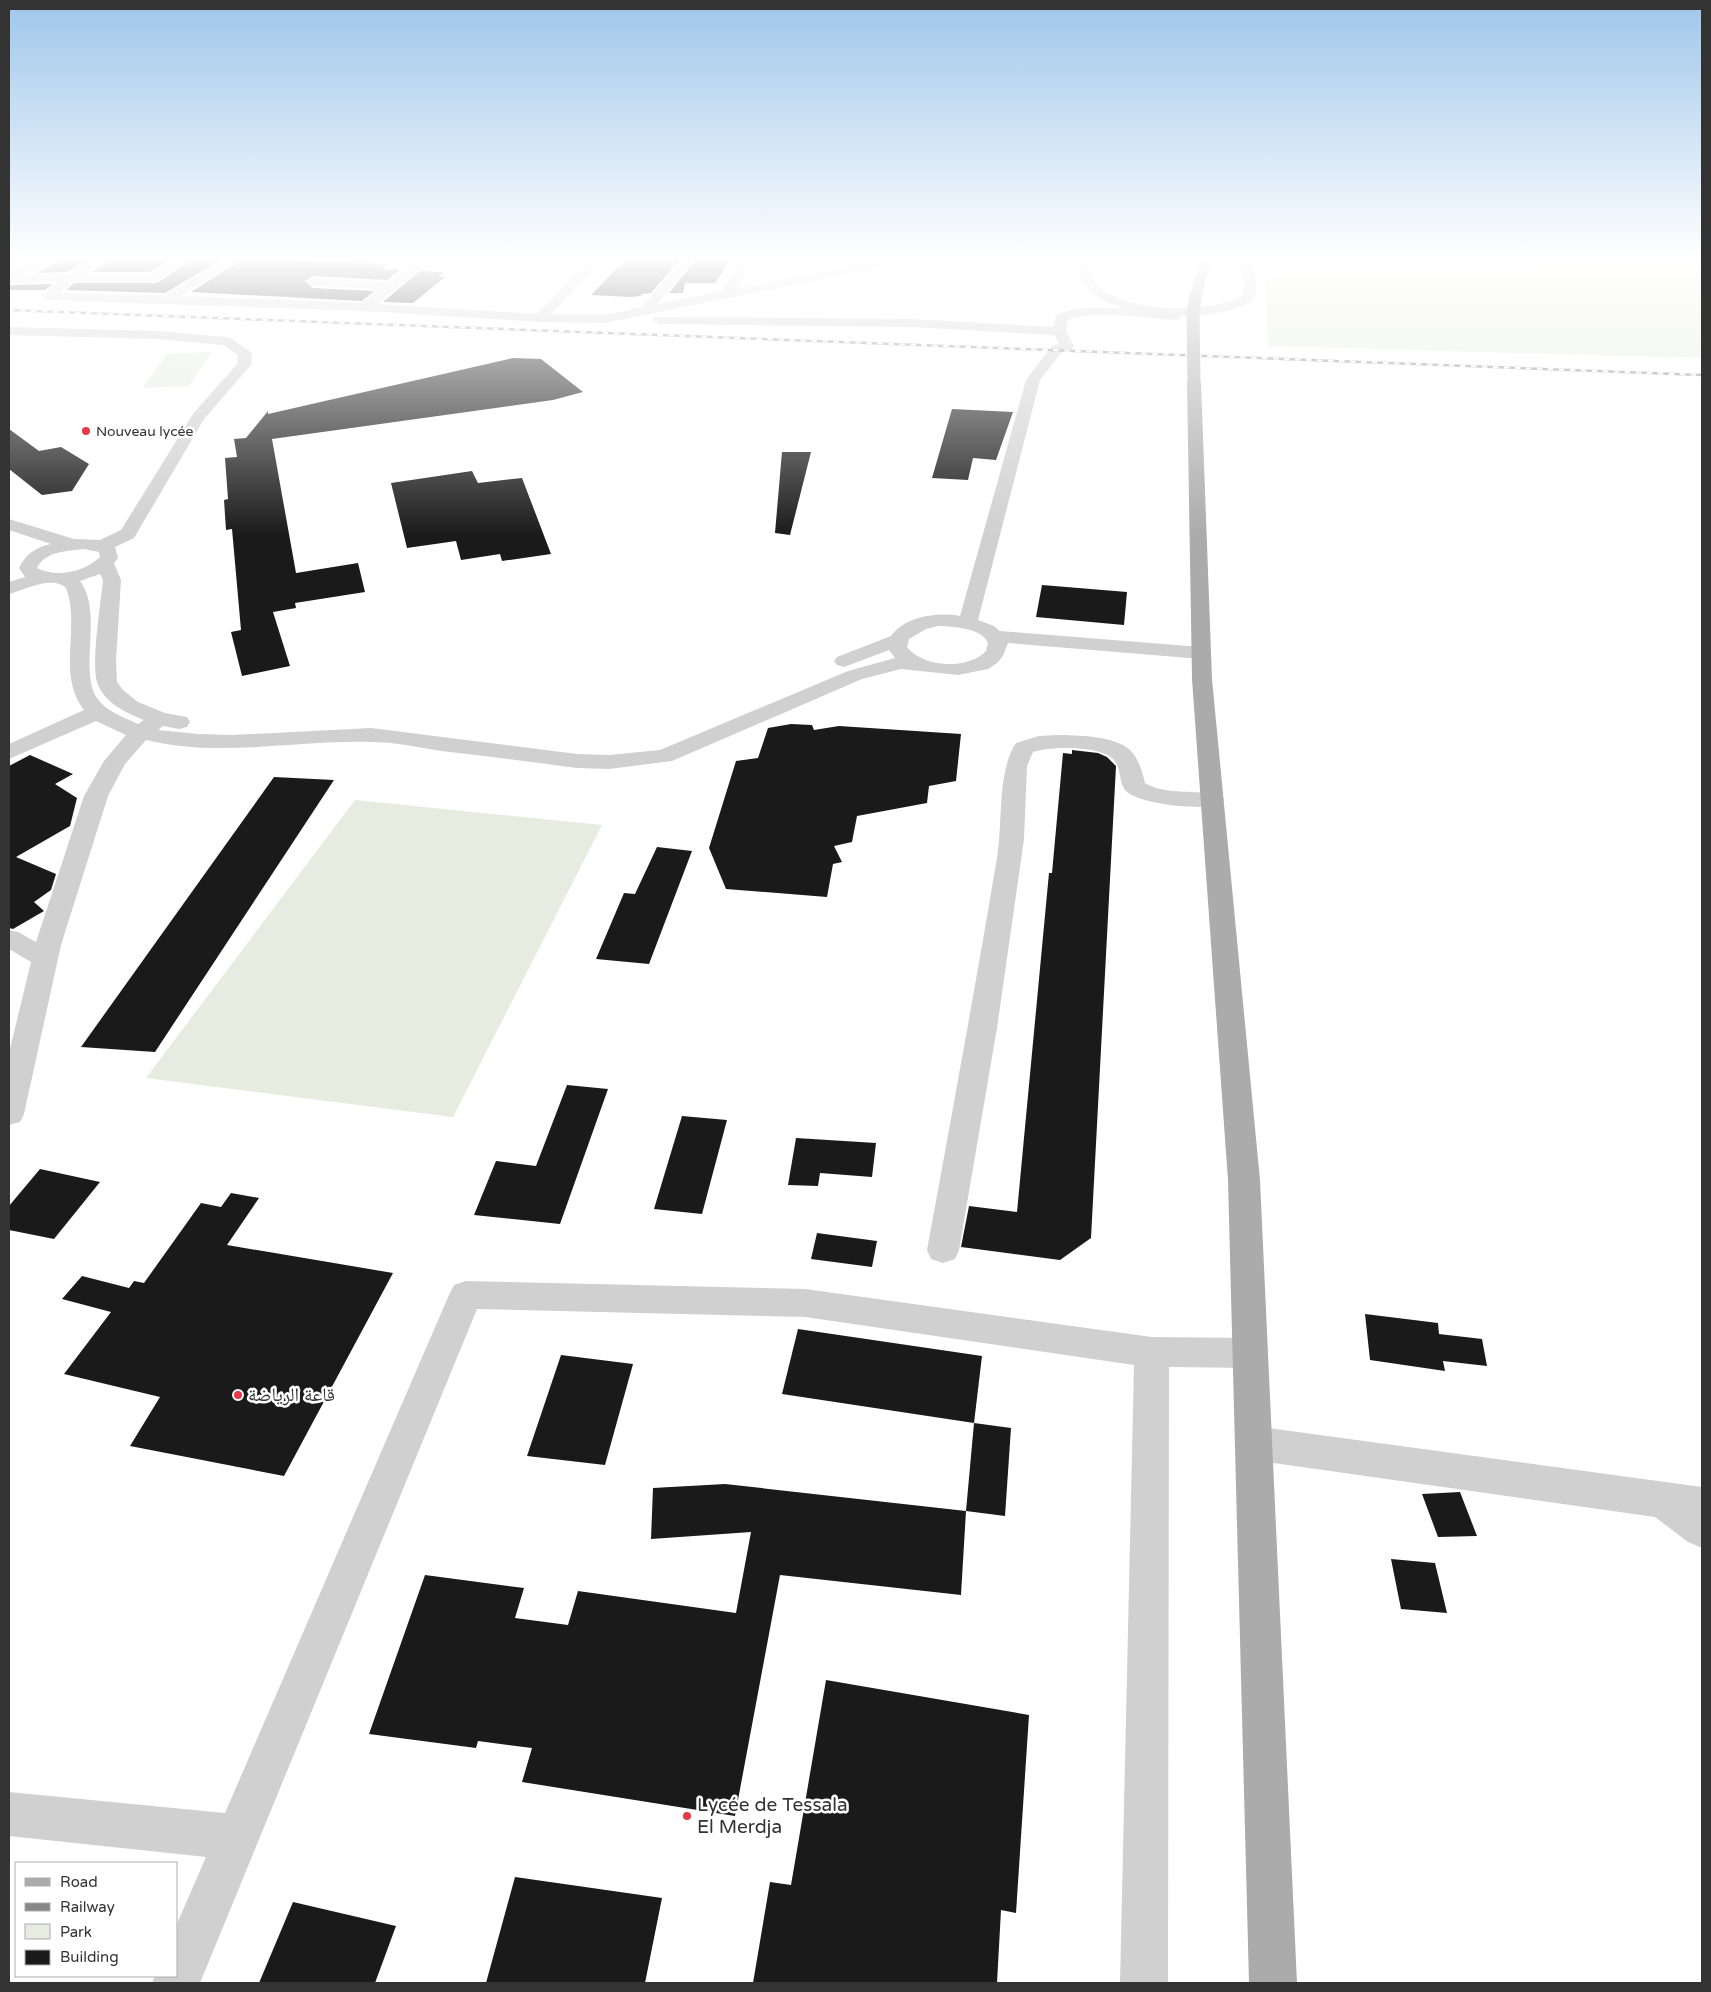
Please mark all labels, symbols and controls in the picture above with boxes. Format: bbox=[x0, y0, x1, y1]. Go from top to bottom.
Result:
place label: Nouveau lycée bbox=[96, 423, 194, 440]
marker: Nouveau lycée bbox=[80, 425, 92, 437]
place label: قاعة الرياضة bbox=[248, 1384, 335, 1406]
marker: قاعة الرياضة bbox=[232, 1389, 244, 1401]
place label: Lycée de Tessala El Merdja bbox=[697, 1794, 848, 1838]
marker: Lycée de Tessala El Merdja bbox=[681, 1810, 693, 1822]
legend bbox=[15, 1862, 178, 1977]
text: Road bbox=[60, 1873, 98, 1891]
text: Railway bbox=[60, 1898, 115, 1916]
text: Park bbox=[60, 1923, 92, 1941]
text: Building bbox=[60, 1948, 119, 1966]

